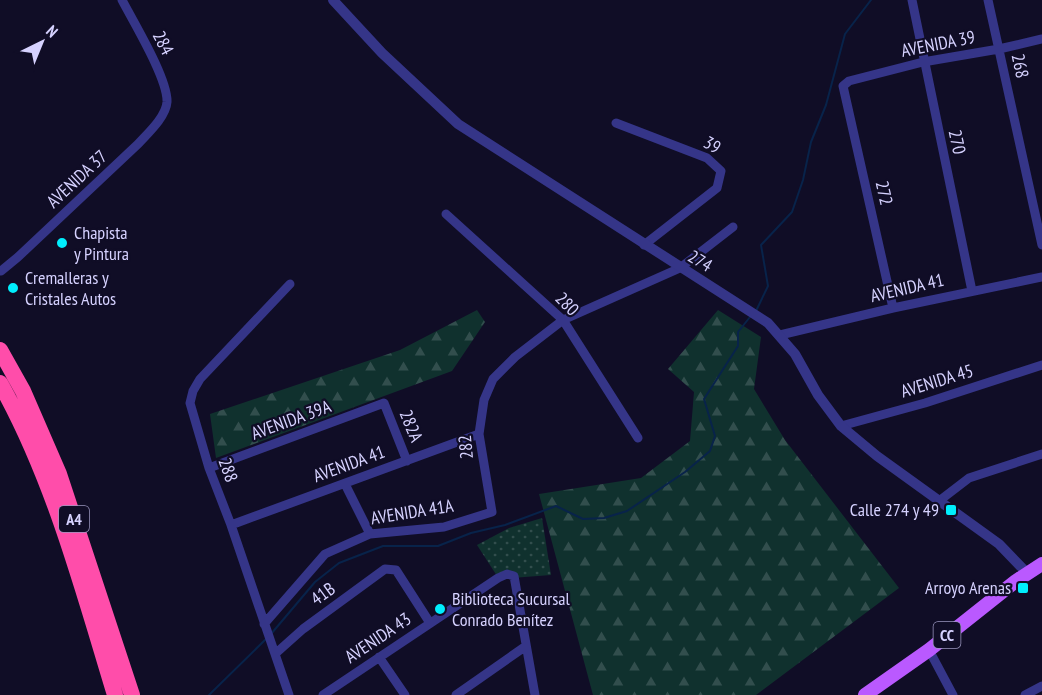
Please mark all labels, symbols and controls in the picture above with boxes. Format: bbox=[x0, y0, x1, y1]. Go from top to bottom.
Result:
north arrow bbox=[12, 12, 72, 72]
text: N bbox=[42, 21, 62, 41]
street label: AVENIDA 39 bbox=[899, 25, 977, 62]
street label: 284 bbox=[148, 27, 179, 59]
street label: 268 bbox=[1007, 52, 1034, 80]
street label: 270 bbox=[944, 128, 971, 156]
street label: 39 bbox=[699, 131, 725, 159]
street label: AVENIDA 37 bbox=[41, 145, 112, 213]
street label: 272 bbox=[871, 178, 898, 207]
place label: Chapista y Pintura bbox=[74, 221, 129, 265]
marker: Chapista y Pintura bbox=[55, 236, 69, 250]
street label: 274 bbox=[684, 244, 717, 277]
place label: Cremalleras y Cristales Autos bbox=[25, 266, 116, 310]
street label: AVENIDA 41 bbox=[868, 268, 946, 307]
marker: Cremalleras y Cristales Autos bbox=[6, 281, 20, 295]
street label: 280 bbox=[551, 287, 584, 320]
street label: AVENIDA 45 bbox=[898, 359, 976, 402]
street label: AVENIDA 39A bbox=[248, 394, 334, 445]
street label: 282A bbox=[395, 406, 428, 446]
street label: 282 bbox=[453, 434, 478, 460]
street label: AVENIDA 41 bbox=[310, 440, 388, 487]
street label: 288 bbox=[214, 455, 243, 485]
street label: AVENIDA 41A bbox=[369, 494, 455, 529]
place label: Calle 274 y 49 bbox=[850, 498, 939, 521]
marker: Calle 274 y 49 bbox=[944, 503, 958, 517]
road number: A4 bbox=[59, 506, 89, 532]
place label: Arroyo Arenas bbox=[925, 576, 1011, 599]
street label: 41B bbox=[306, 577, 339, 610]
marker: Arroyo Arenas bbox=[1016, 581, 1030, 595]
place label: Biblioteca Sucursal Conrado Benítez bbox=[452, 587, 571, 631]
marker: Biblioteca Sucursal Conrado Benítez bbox=[433, 602, 447, 616]
street label: AVENIDA 43 bbox=[340, 607, 415, 668]
road number: CC bbox=[934, 622, 960, 648]

